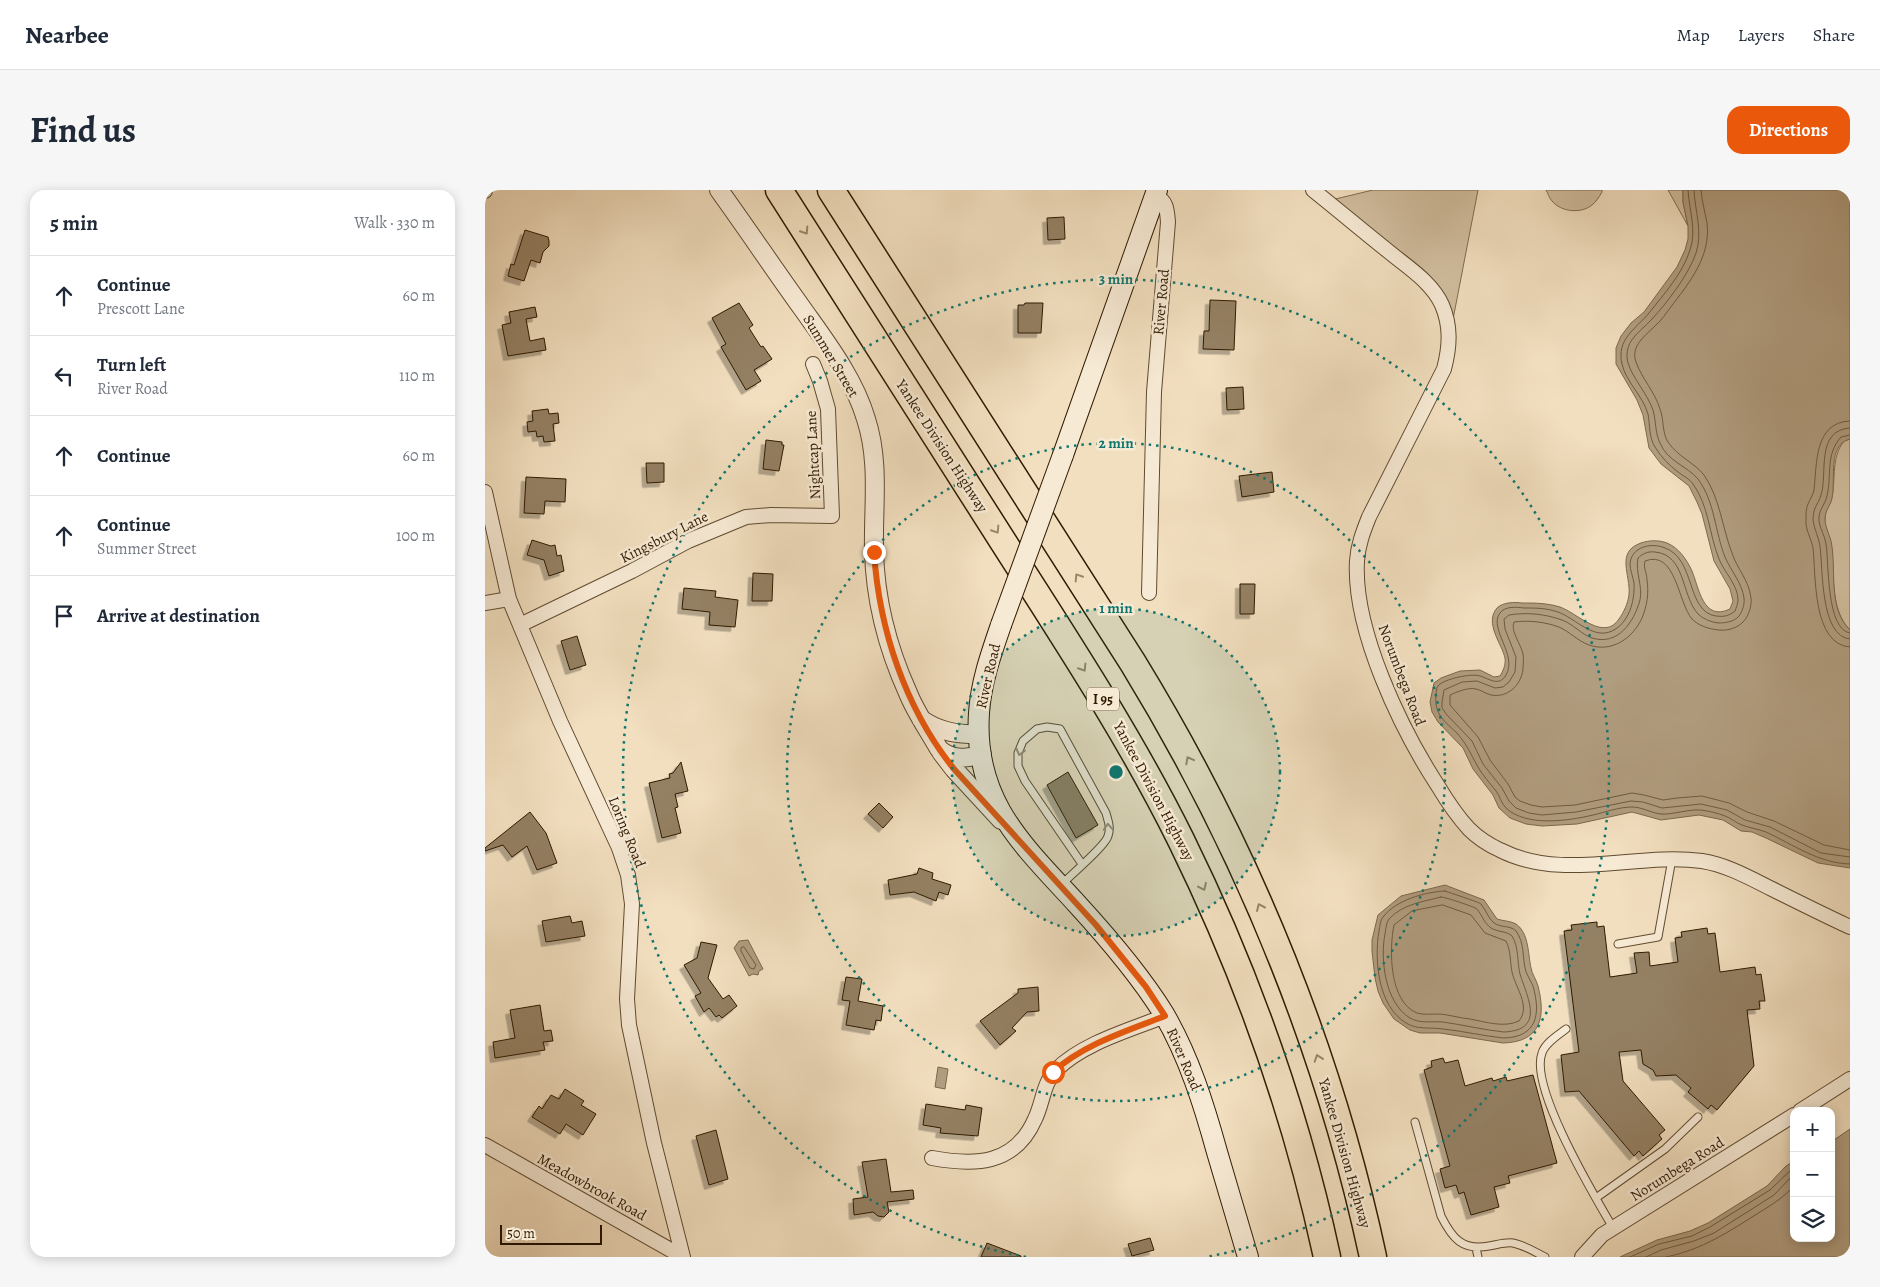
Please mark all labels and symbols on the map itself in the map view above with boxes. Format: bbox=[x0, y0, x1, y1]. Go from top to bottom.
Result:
one-way arrow bbox=[799, 225, 808, 235]
street label: River Road bbox=[1148, 267, 1174, 336]
text: 3 min bbox=[1099, 269, 1134, 289]
street label: Summer Street bbox=[798, 311, 864, 401]
street label: Yankee Division Highway bbox=[891, 375, 993, 517]
street label: Nightcap Lane bbox=[801, 410, 825, 500]
text: 2 min bbox=[1098, 433, 1134, 453]
street label: Kingsbury Lane bbox=[617, 506, 712, 568]
one-way arrow bbox=[990, 525, 999, 534]
route end bbox=[863, 541, 886, 564]
one-way arrow bbox=[1074, 573, 1084, 582]
text: 1 min bbox=[1099, 598, 1133, 618]
street label: Norumbega Road bbox=[1373, 621, 1431, 729]
street label: River Road bbox=[971, 641, 1005, 711]
one-way arrow bbox=[1077, 662, 1087, 671]
road number: I 95 bbox=[1087, 688, 1119, 710]
street label: Yankee Division Highway bbox=[1108, 717, 1199, 864]
one-way arrow bbox=[1015, 748, 1026, 756]
one-way arrow bbox=[1185, 757, 1195, 766]
centre of rings bbox=[1107, 763, 1125, 781]
street label: Loring Road bbox=[604, 793, 651, 871]
one-way arrow bbox=[1103, 822, 1114, 830]
one-way arrow bbox=[1197, 882, 1207, 891]
one-way arrow bbox=[1255, 903, 1266, 912]
street label: River Road bbox=[1162, 1025, 1207, 1094]
one-way arrow bbox=[1314, 1055, 1324, 1063]
route start bbox=[1042, 1061, 1065, 1084]
street label: Yankee Division Highway bbox=[1314, 1075, 1376, 1231]
street label: Norumbega Road bbox=[1626, 1132, 1728, 1206]
street label: Meadowbrook Road bbox=[534, 1149, 651, 1226]
scale bar bbox=[500, 1222, 603, 1245]

